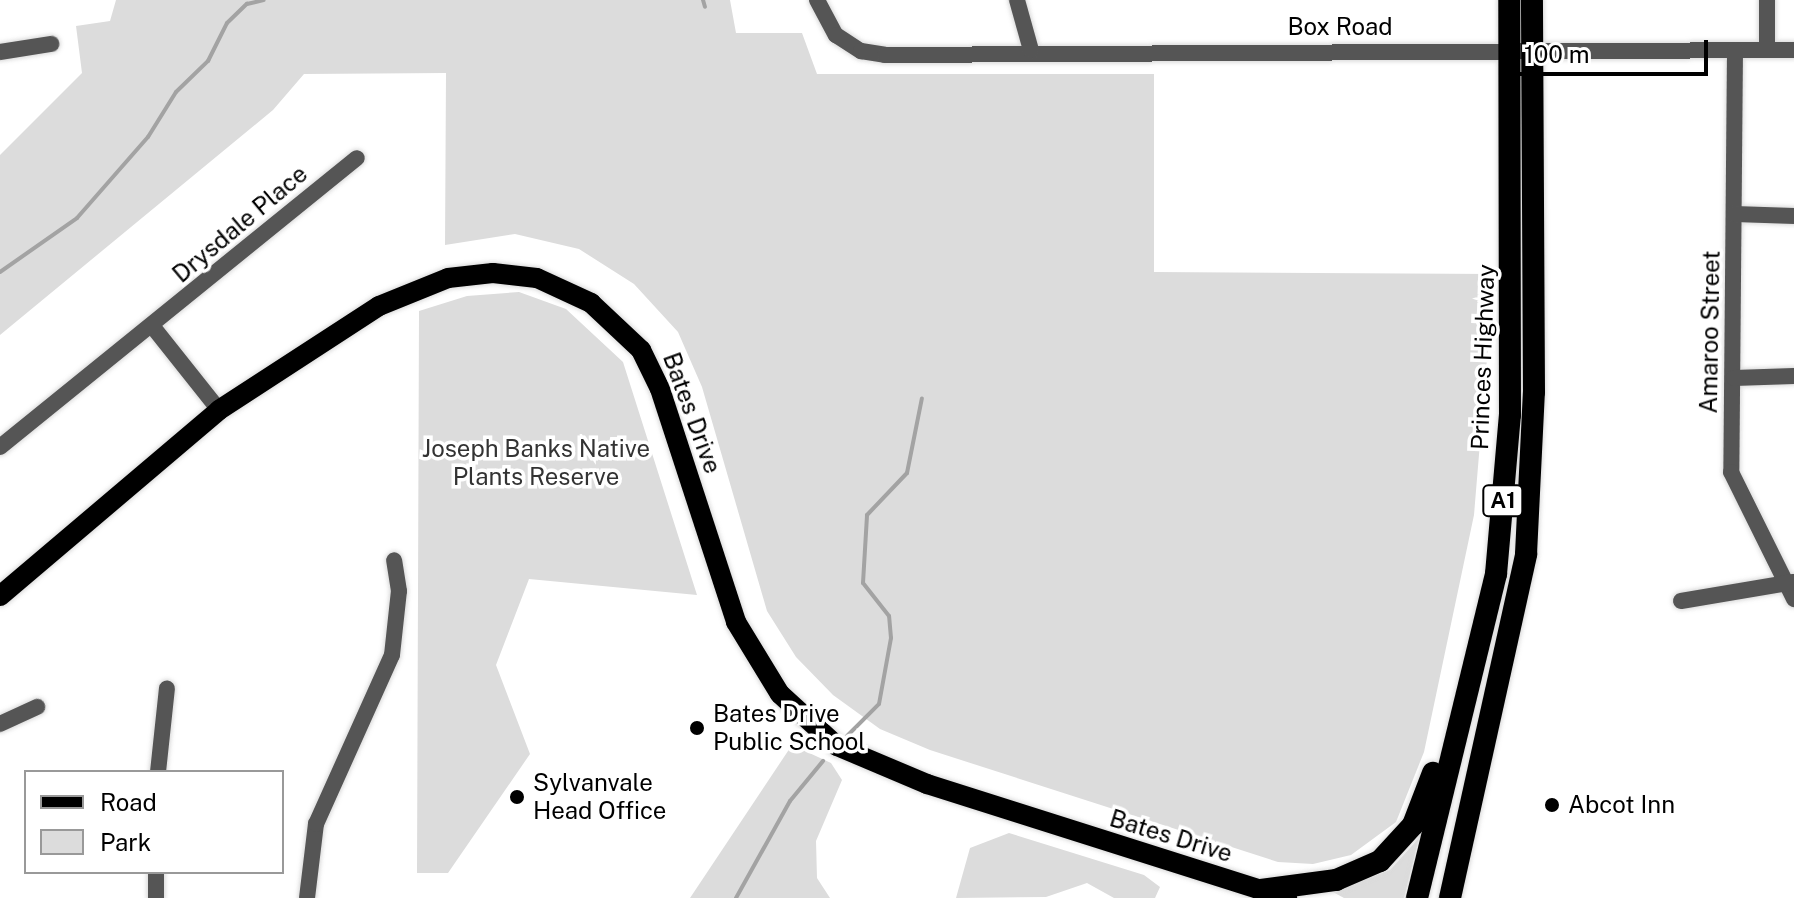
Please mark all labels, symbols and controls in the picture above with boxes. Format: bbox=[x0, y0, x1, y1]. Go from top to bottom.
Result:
street label: Box Road bbox=[1287, 13, 1393, 41]
scale bar bbox=[1514, 24, 1712, 74]
text: 100 m bbox=[1524, 40, 1590, 68]
street label: Drysdale Place bbox=[167, 159, 313, 289]
street label: Amaroo Street bbox=[1694, 250, 1726, 414]
street label: Princes Highway bbox=[1465, 264, 1501, 450]
street label: Bates Drive bbox=[657, 349, 727, 477]
park label: Joseph Banks Native Plants Reserve bbox=[422, 435, 650, 491]
road number: A1 bbox=[1481, 483, 1525, 519]
place label: Bates Drive Public School bbox=[713, 700, 866, 756]
marker: Bates Drive Public School bbox=[688, 719, 706, 737]
place label: Sylvanvale Head Office bbox=[533, 769, 666, 825]
legend bbox=[24, 770, 284, 874]
text: Road bbox=[100, 788, 157, 816]
marker: Sylvanvale Head Office bbox=[508, 788, 526, 806]
place label: Abcot Inn bbox=[1568, 791, 1675, 819]
marker: Abcot Inn bbox=[1543, 796, 1561, 814]
street label: Bates Drive bbox=[1106, 804, 1236, 868]
text: Park bbox=[100, 828, 151, 856]

